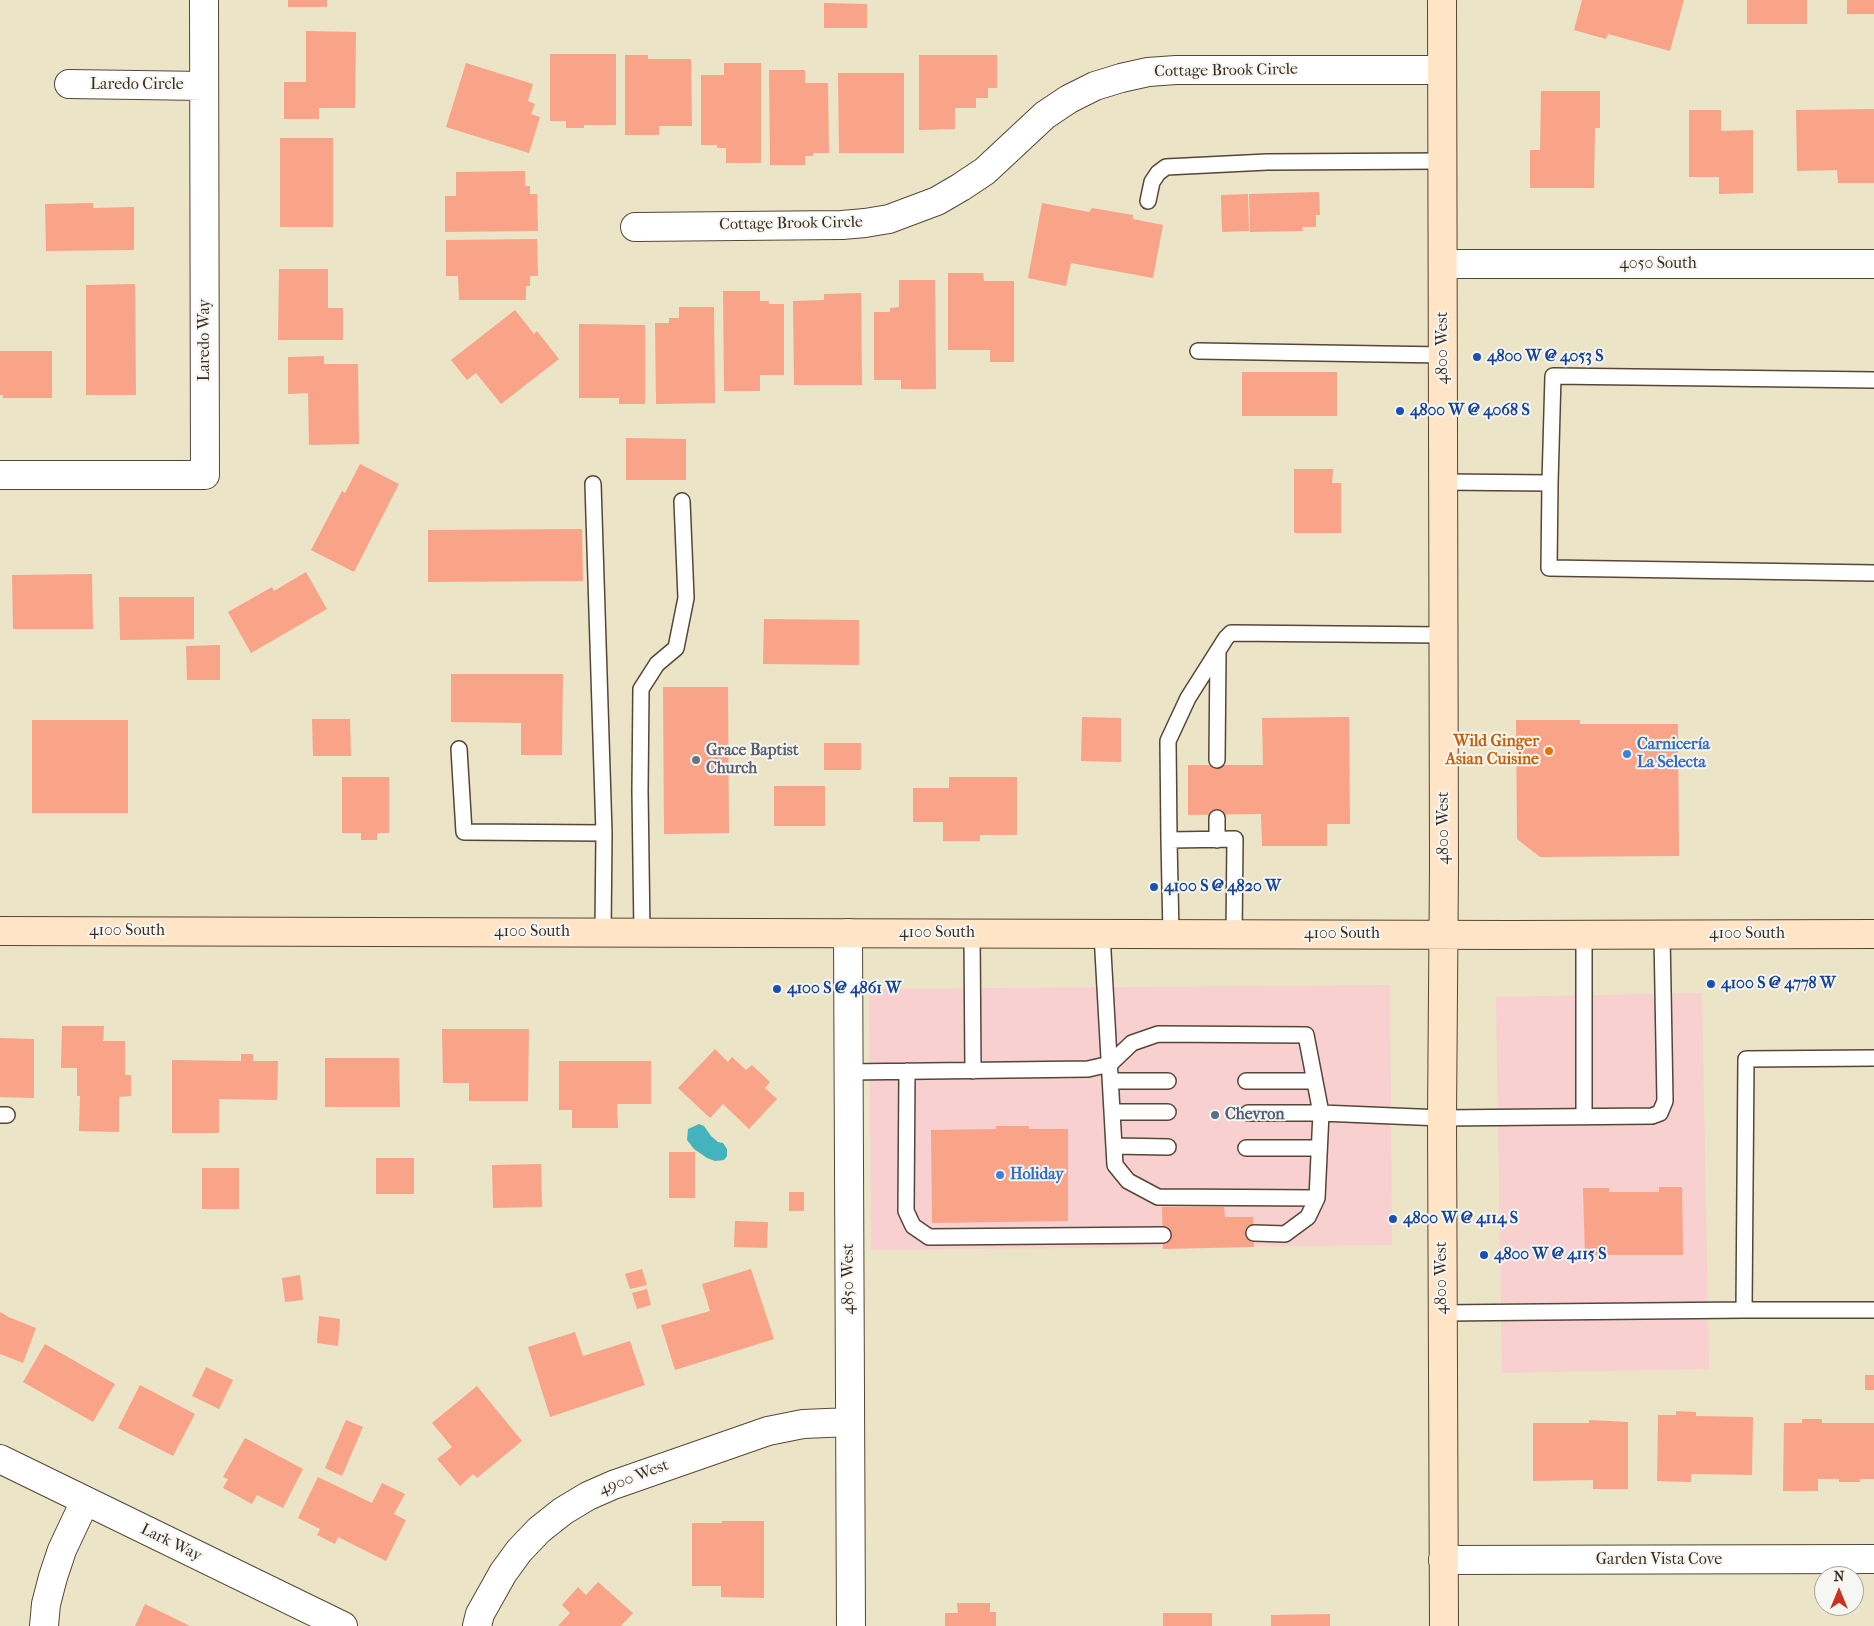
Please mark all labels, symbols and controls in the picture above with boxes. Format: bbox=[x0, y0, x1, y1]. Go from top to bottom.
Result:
street label: Cottage Brook Circle bbox=[1154, 60, 1298, 82]
street label: Laredo Circle bbox=[90, 75, 184, 95]
street label: Cottage Brook Circle bbox=[719, 213, 863, 235]
street label: 4050 South bbox=[1619, 254, 1697, 274]
street label: Laredo Way bbox=[195, 299, 215, 381]
street label: 4800 West bbox=[1433, 312, 1453, 384]
place label: 4800 W @ 4053 S bbox=[1487, 347, 1603, 367]
marker: 4800 W @ 4053 S bbox=[1471, 351, 1483, 363]
place label: 4800 W @ 4068 S bbox=[1410, 401, 1530, 421]
marker: 4800 W @ 4068 S bbox=[1394, 405, 1406, 417]
place label: Wild Ginger Asian Cuisine bbox=[1446, 732, 1539, 770]
place label: Carnicería La Selecta bbox=[1637, 735, 1710, 773]
place label: Grace Baptist Church bbox=[706, 741, 798, 779]
marker: Wild Ginger Asian Cuisine bbox=[1543, 745, 1555, 757]
marker: Carnicería La Selecta bbox=[1621, 748, 1633, 760]
marker: Grace Baptist Church bbox=[690, 754, 702, 766]
street label: 4800 West bbox=[1434, 792, 1454, 864]
place label: 4100 S @ 4820 W bbox=[1164, 877, 1281, 897]
marker: 4100 S @ 4820 W bbox=[1148, 881, 1160, 893]
street label: 4100 South bbox=[89, 921, 165, 941]
street label: 4100 South bbox=[494, 922, 570, 942]
street label: 4100 South bbox=[899, 923, 975, 943]
street label: 4100 South bbox=[1304, 924, 1380, 944]
street label: 4100 South bbox=[1709, 924, 1785, 944]
place label: 4100 S @ 4778 W bbox=[1721, 974, 1836, 994]
marker: 4100 S @ 4778 W bbox=[1705, 978, 1717, 990]
place label: 4100 S @ 4861 W bbox=[787, 979, 901, 999]
marker: 4100 S @ 4861 W bbox=[771, 983, 783, 995]
place label: Chevron bbox=[1225, 1105, 1284, 1125]
marker: Chevron bbox=[1209, 1109, 1221, 1121]
place label: Holiday bbox=[1010, 1165, 1064, 1185]
marker: Holiday bbox=[994, 1169, 1006, 1181]
place label: 4800 W @ 4114 S bbox=[1403, 1209, 1518, 1229]
marker: 4800 W @ 4114 S bbox=[1387, 1213, 1399, 1225]
street label: 4800 West bbox=[1432, 1242, 1452, 1314]
street label: 4850 West bbox=[839, 1244, 859, 1314]
place label: 4800 W @ 4115 S bbox=[1494, 1245, 1606, 1265]
marker: 4800 W @ 4115 S bbox=[1478, 1249, 1490, 1261]
street label: 4900 West bbox=[596, 1456, 672, 1500]
street label: Lark Way bbox=[137, 1520, 205, 1566]
street label: Garden Vista Cove bbox=[1596, 1550, 1722, 1570]
north arrow bbox=[1814, 1566, 1864, 1616]
text: N bbox=[1834, 1568, 1844, 1585]

